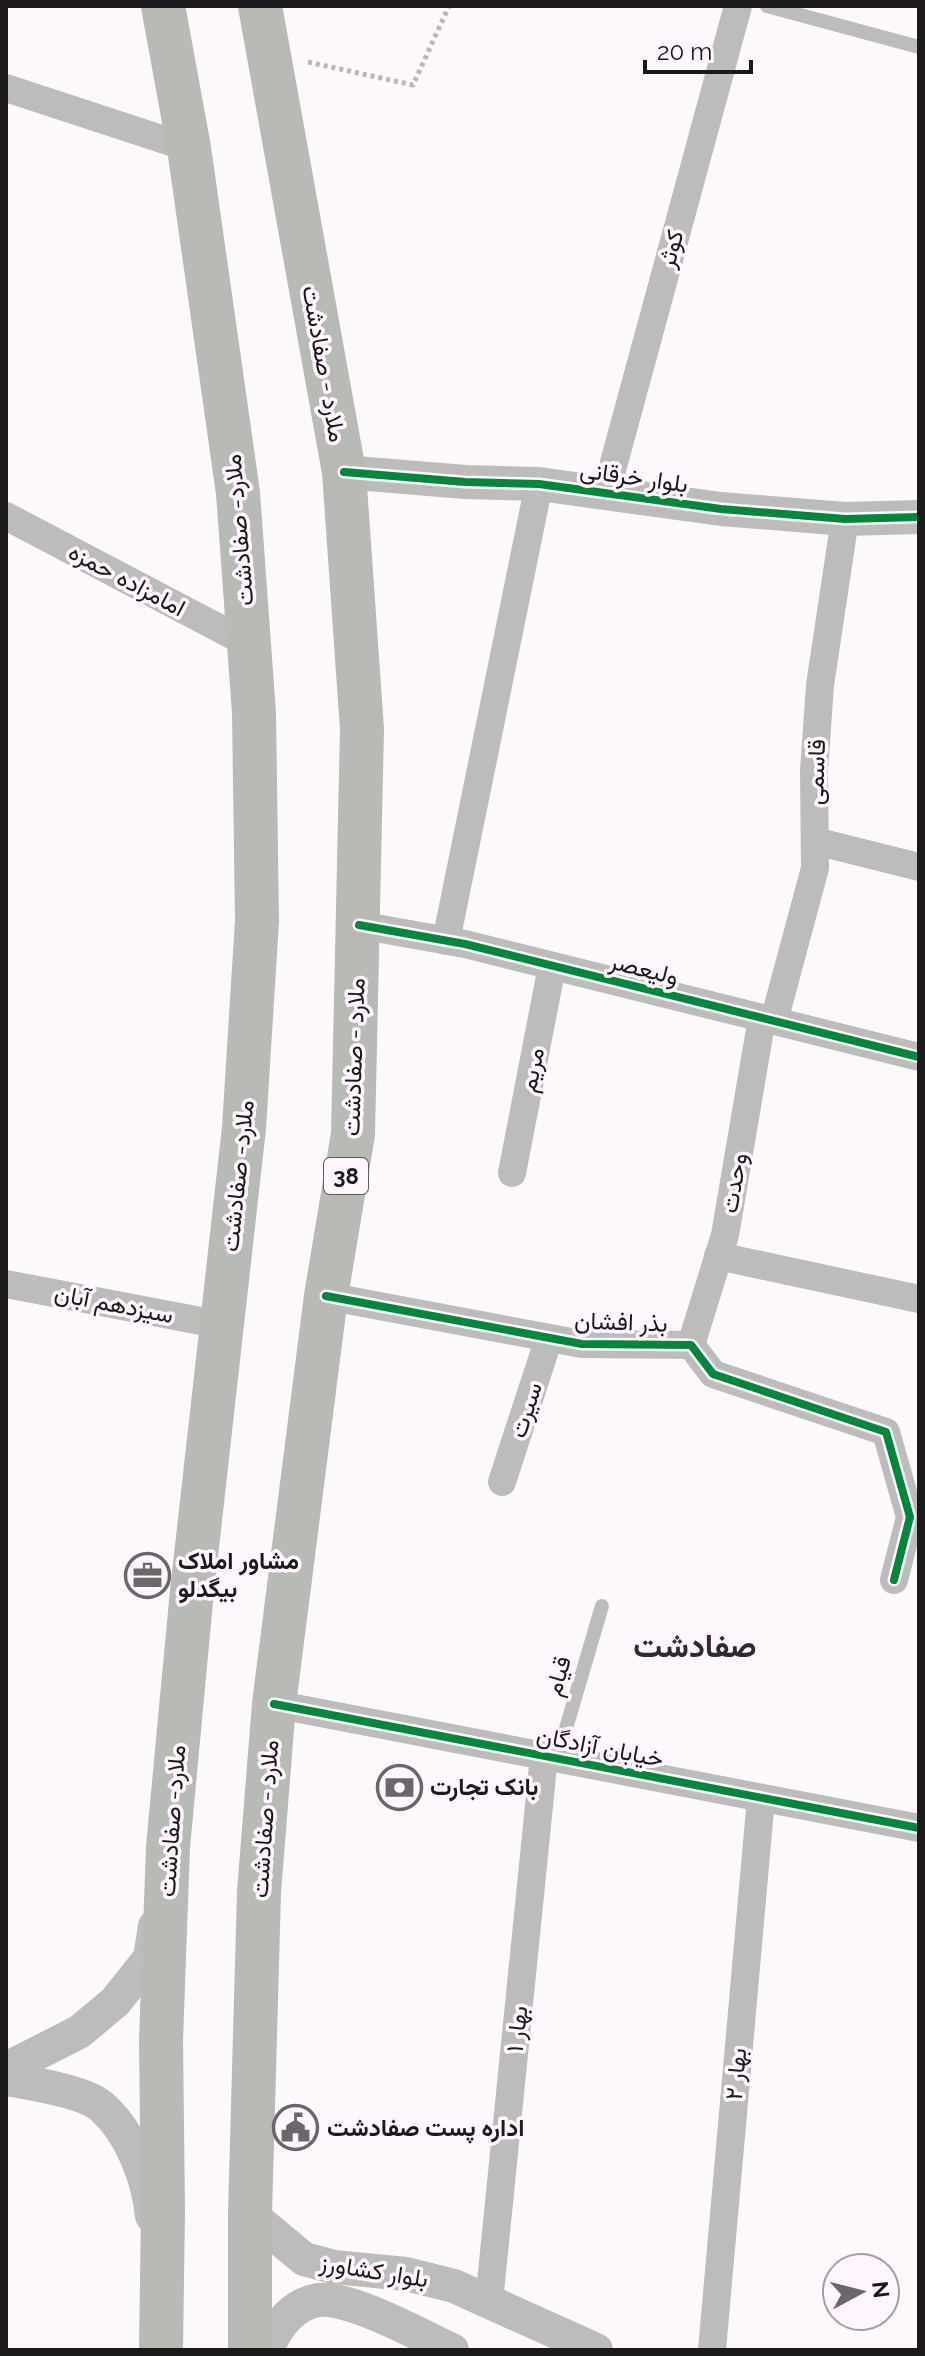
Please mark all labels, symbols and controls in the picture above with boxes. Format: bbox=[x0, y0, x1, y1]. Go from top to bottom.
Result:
scale bar bbox=[645, 24, 751, 74]
text: 20 m bbox=[657, 37, 712, 66]
street label: کوثر bbox=[651, 227, 690, 272]
street label: ملارد - صفادشت bbox=[295, 283, 353, 445]
street label: ملارد- صفادشت bbox=[217, 453, 261, 607]
street label: بلوار خرقانی bbox=[578, 455, 690, 499]
street label: امامزاده حمزه bbox=[64, 537, 190, 623]
street label: قاسمی bbox=[800, 739, 831, 805]
street label: ولیعصر bbox=[605, 946, 682, 992]
street label: ملارد - صفادشت bbox=[336, 977, 372, 1137]
street label: مریم bbox=[513, 1045, 552, 1095]
street label: ملارد- صفادشت bbox=[215, 1099, 261, 1253]
street label: وحدت bbox=[714, 1151, 754, 1215]
road number: 38 bbox=[324, 1158, 368, 1194]
street label: سیزدهم آبان bbox=[52, 1278, 176, 1331]
street label: بذر افشان bbox=[574, 1305, 668, 1339]
street label: سیرت bbox=[503, 1378, 549, 1442]
place label: مشاور املاک بیگدلو bbox=[178, 1546, 299, 1604]
office icon: مشاور املاک بیگدلو bbox=[123, 1551, 171, 1599]
district label: صفادشت bbox=[633, 1627, 757, 1664]
street label: قیام bbox=[538, 1653, 579, 1700]
street label: خیابان آزادگان bbox=[534, 1720, 666, 1774]
street label: ملارد - صفادشت bbox=[245, 1739, 285, 1899]
street label: ملارد- صفادشت bbox=[152, 1744, 192, 1898]
bank icon: بانک تجارت bbox=[375, 1763, 423, 1811]
place label: بانک تجارت bbox=[430, 1772, 538, 1802]
street label: بهار ۱ bbox=[500, 2004, 534, 2054]
street label: بهار ۲ bbox=[719, 2047, 753, 2101]
public building icon: اداره پست صفادشت bbox=[272, 2104, 320, 2152]
place label: اداره پست صفادشت bbox=[327, 2113, 524, 2144]
street label: بلوار کشاورز bbox=[317, 2247, 430, 2294]
north arrow bbox=[821, 2252, 901, 2332]
text: N bbox=[867, 2280, 895, 2299]

